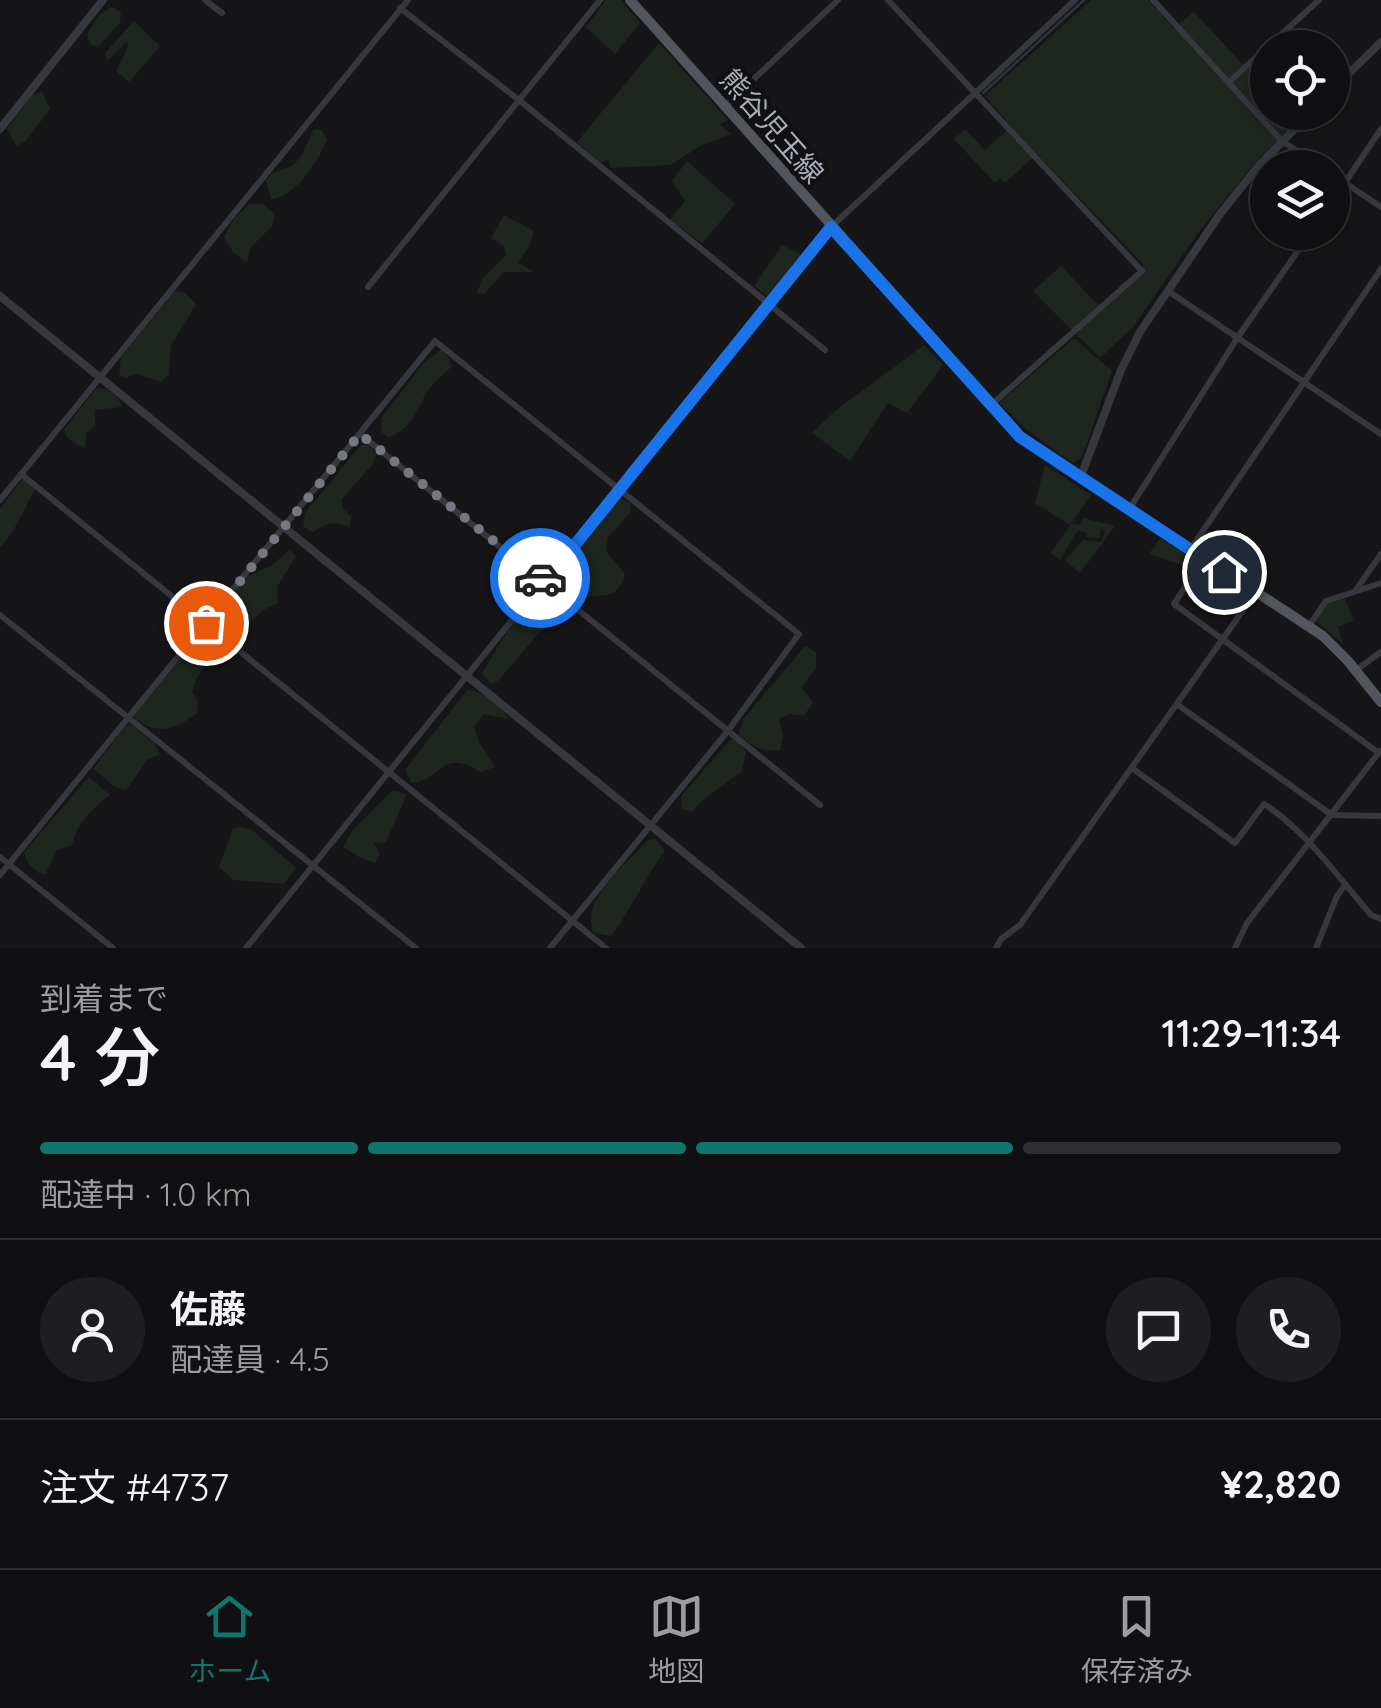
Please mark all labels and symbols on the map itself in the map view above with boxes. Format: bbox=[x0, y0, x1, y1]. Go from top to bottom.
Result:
street label: 熊谷児玉線 bbox=[713, 61, 832, 190]
courier bbox=[490, 528, 590, 628]
pin bbox=[1182, 530, 1267, 615]
pin bbox=[164, 581, 249, 666]

